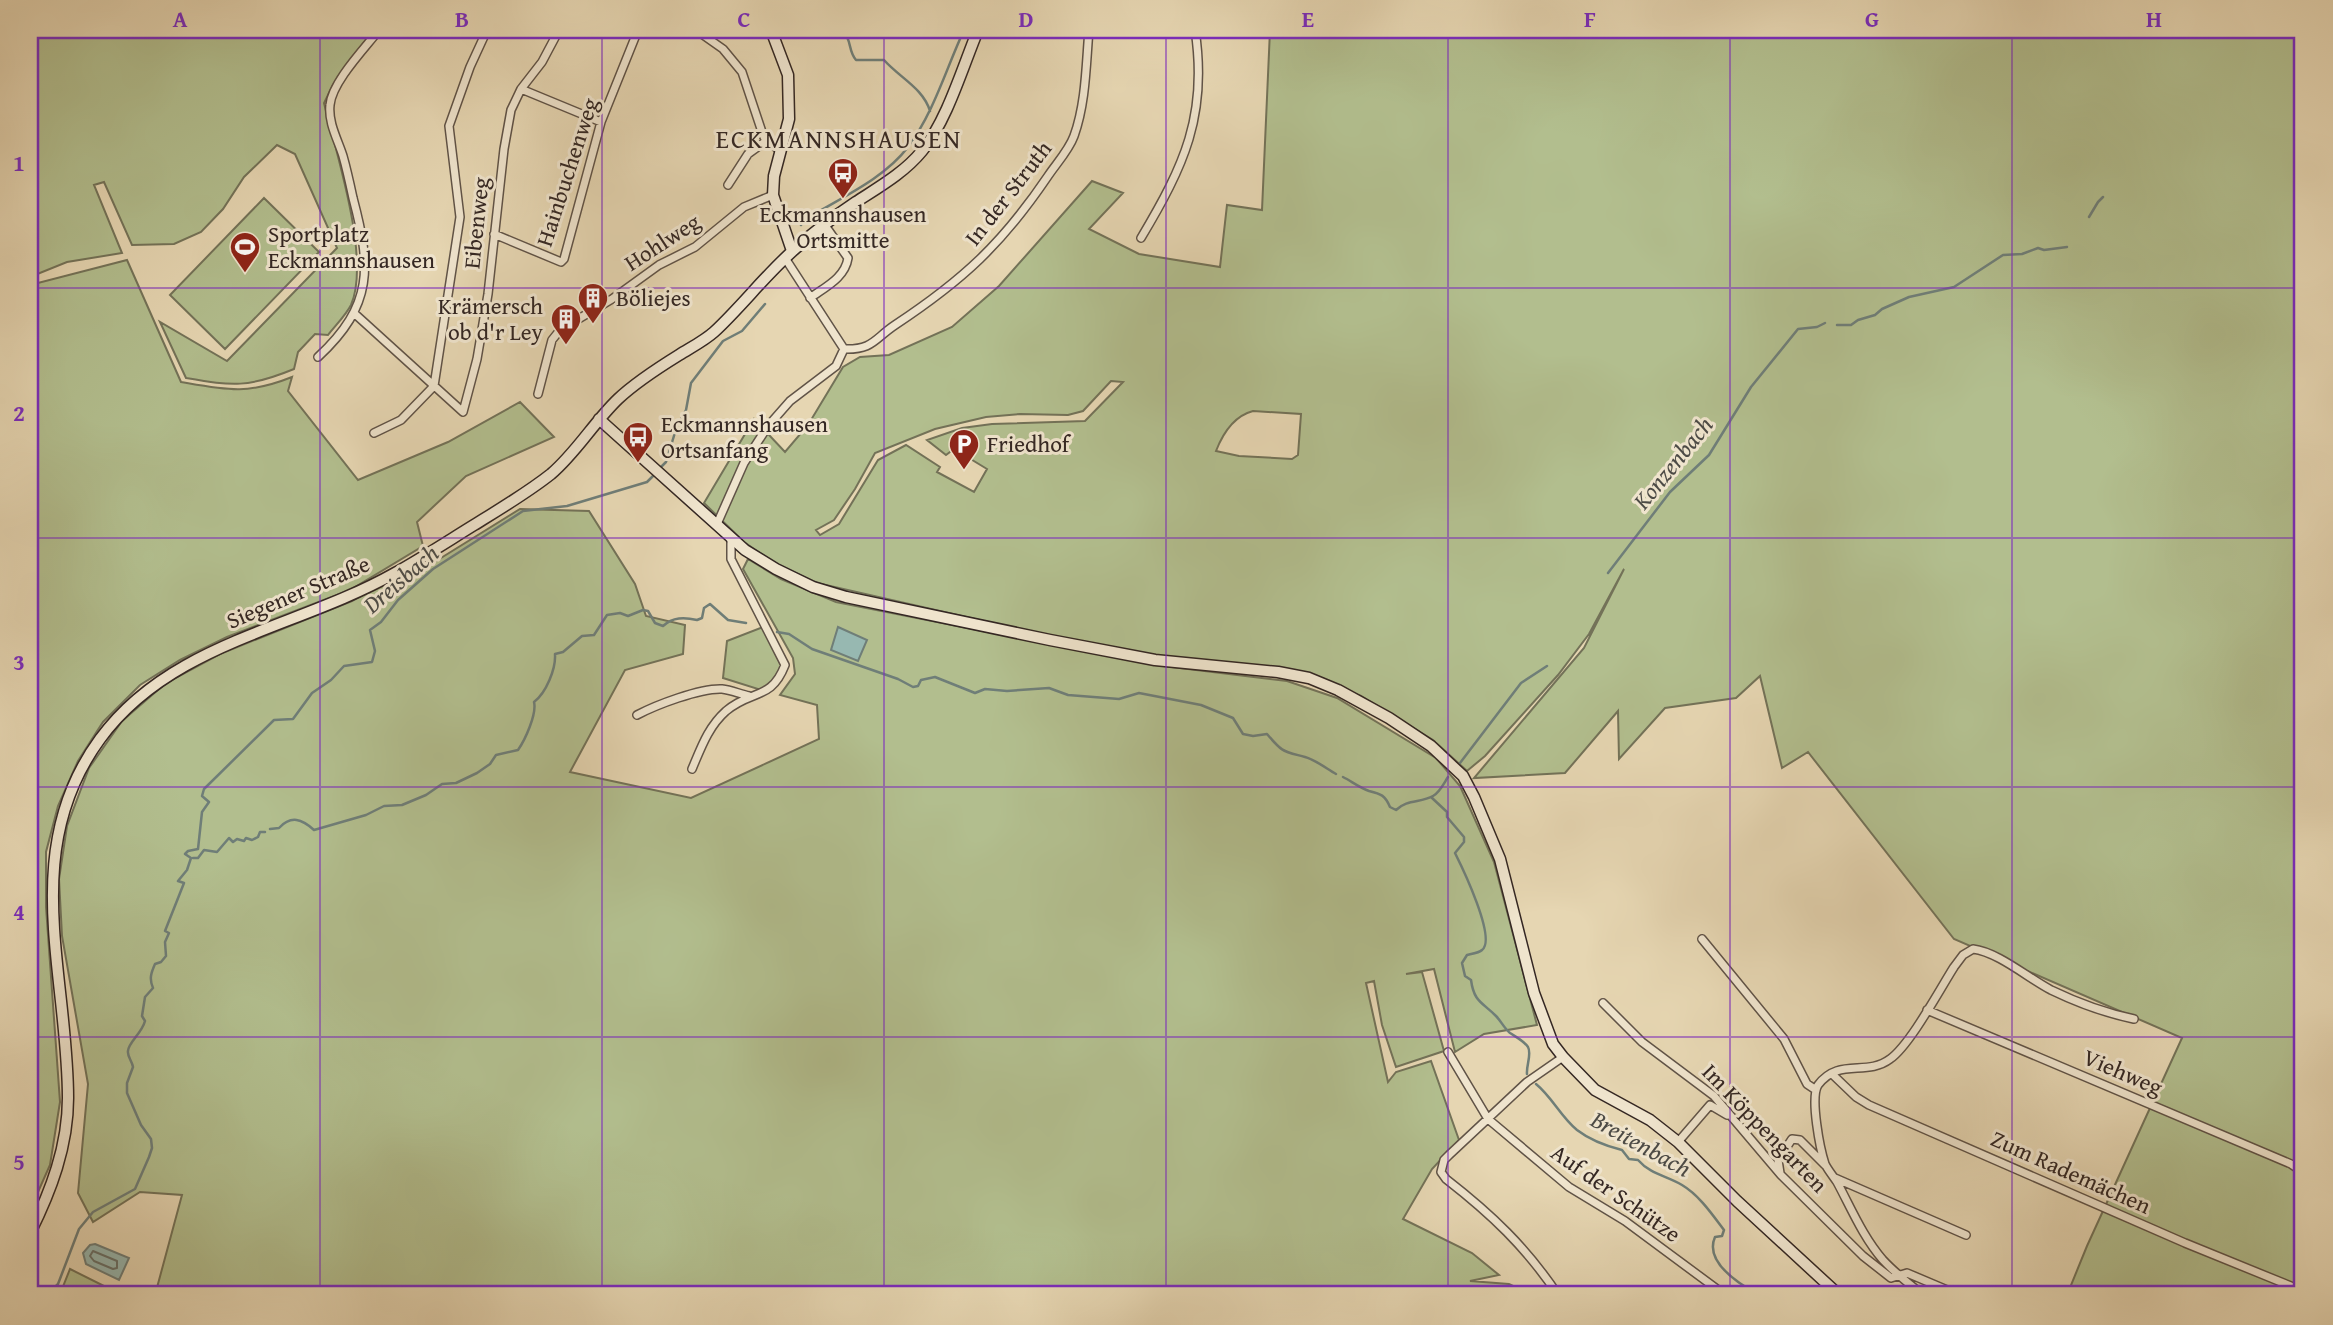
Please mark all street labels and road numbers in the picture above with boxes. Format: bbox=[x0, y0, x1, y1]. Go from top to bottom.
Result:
street label: Hainbuchenweg bbox=[527, 93, 606, 250]
street label: In der Struth bbox=[956, 133, 1059, 252]
street label: Eibenweg bbox=[454, 175, 497, 270]
street label: Hohlweg bbox=[617, 204, 707, 278]
street label: Siegener Straße bbox=[221, 547, 375, 637]
street label: Viehweg bbox=[2078, 1040, 2169, 1103]
street label: Im Köppengarten bbox=[1695, 1056, 1836, 1200]
street label: Zum Rademächen bbox=[1986, 1122, 2156, 1222]
street label: Auf der Schütze bbox=[1545, 1136, 1688, 1250]

